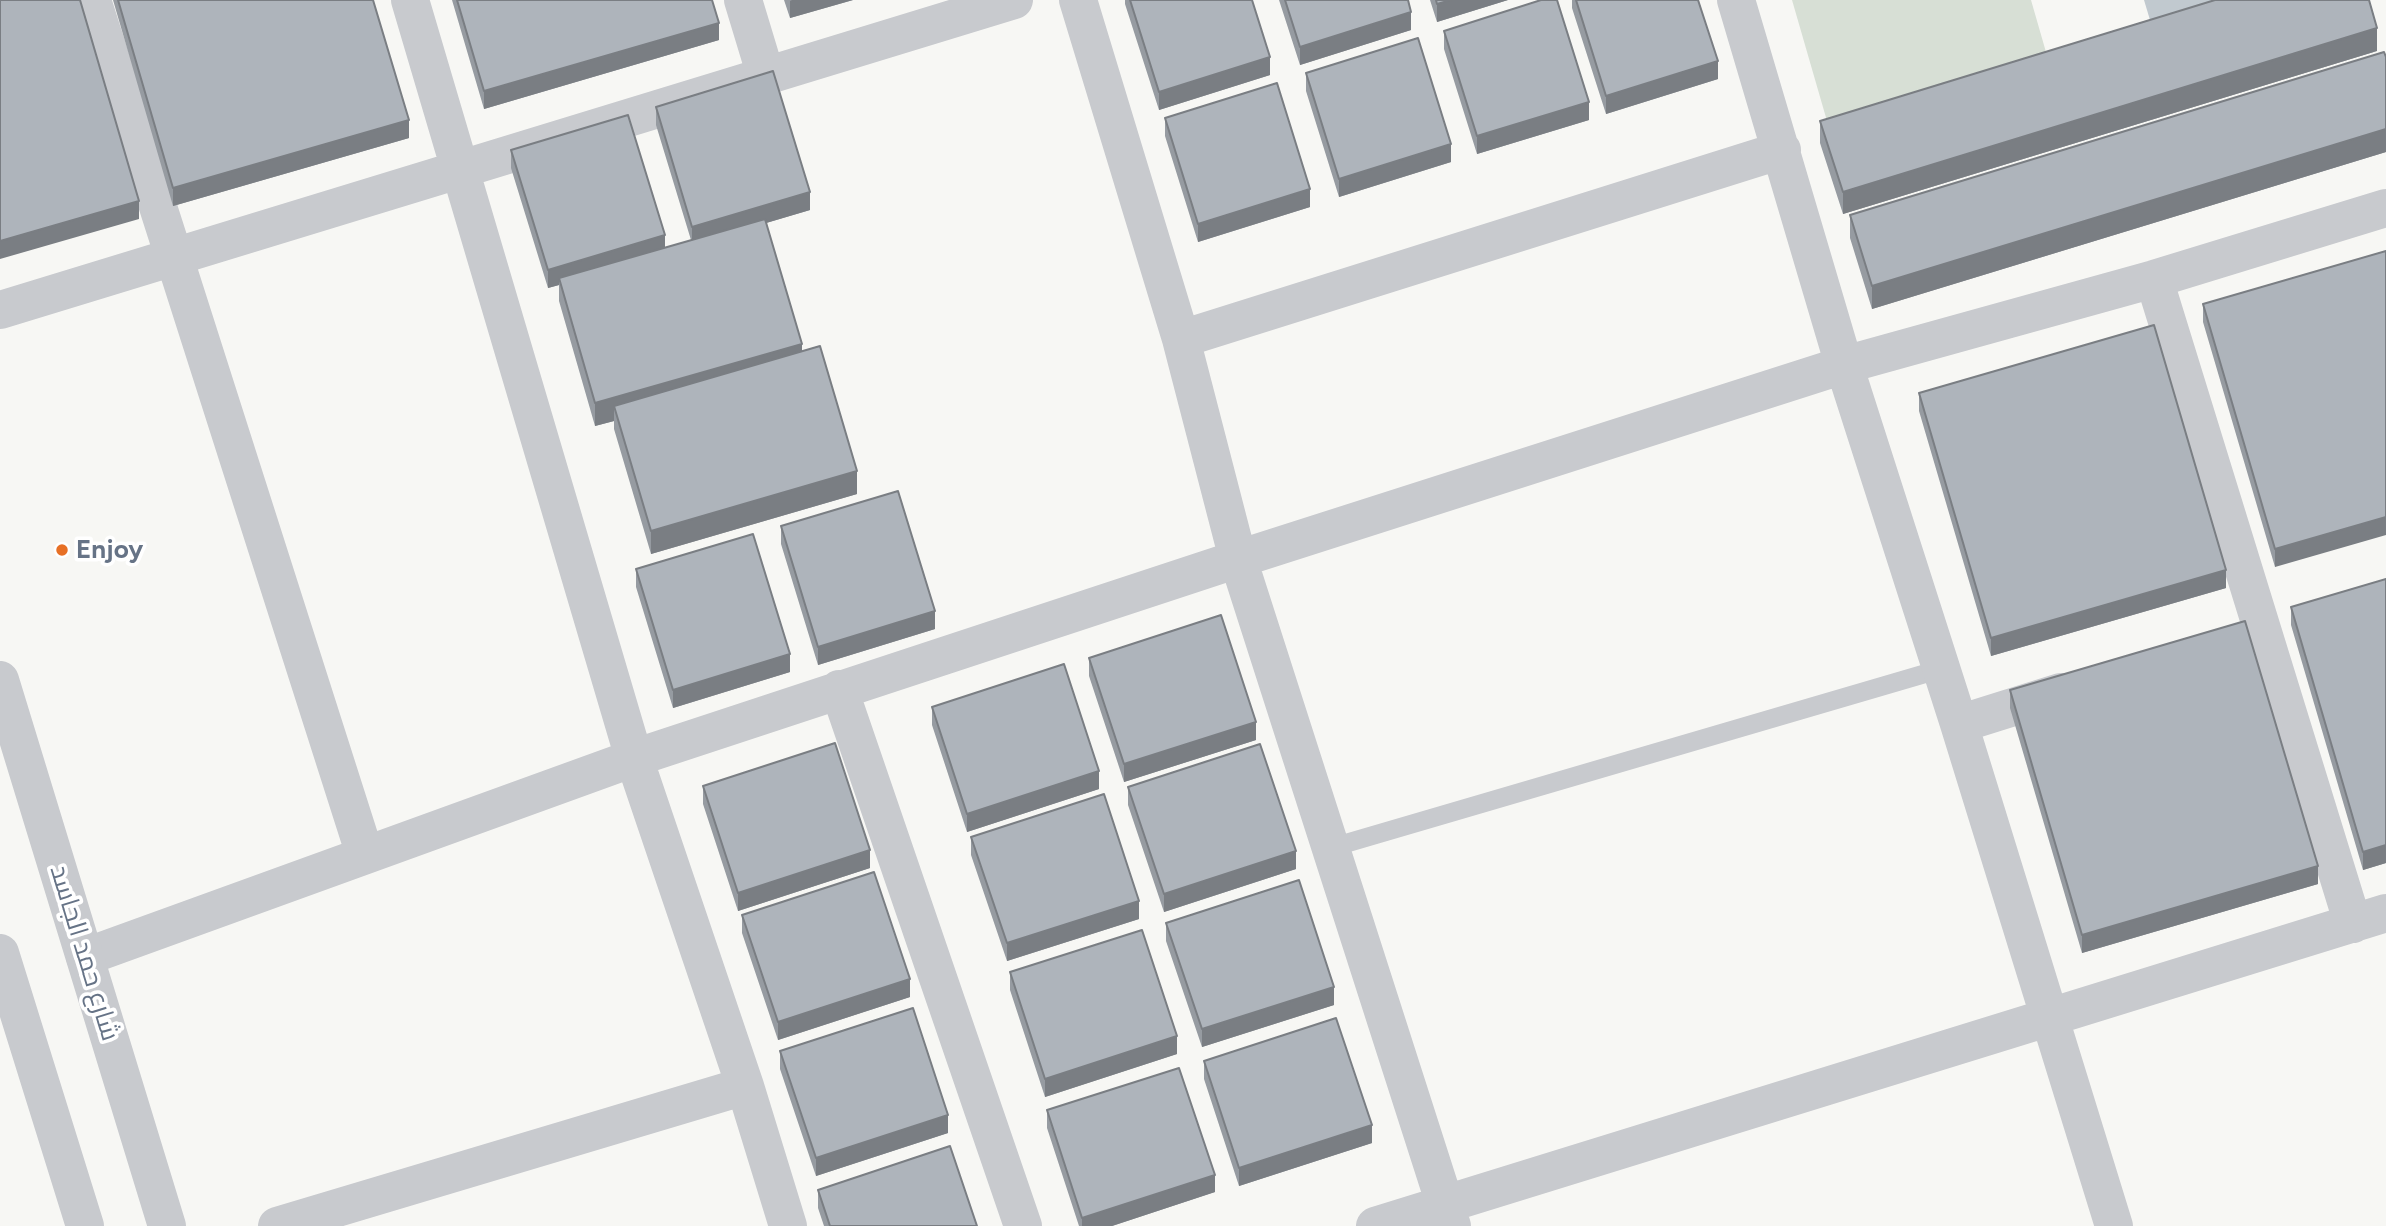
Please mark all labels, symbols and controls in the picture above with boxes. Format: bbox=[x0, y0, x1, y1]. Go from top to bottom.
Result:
place label: Enjoy bbox=[76, 534, 143, 566]
marker: Enjoy bbox=[54, 542, 70, 558]
street label: شارع حمد الجاسد bbox=[42, 861, 126, 1045]

